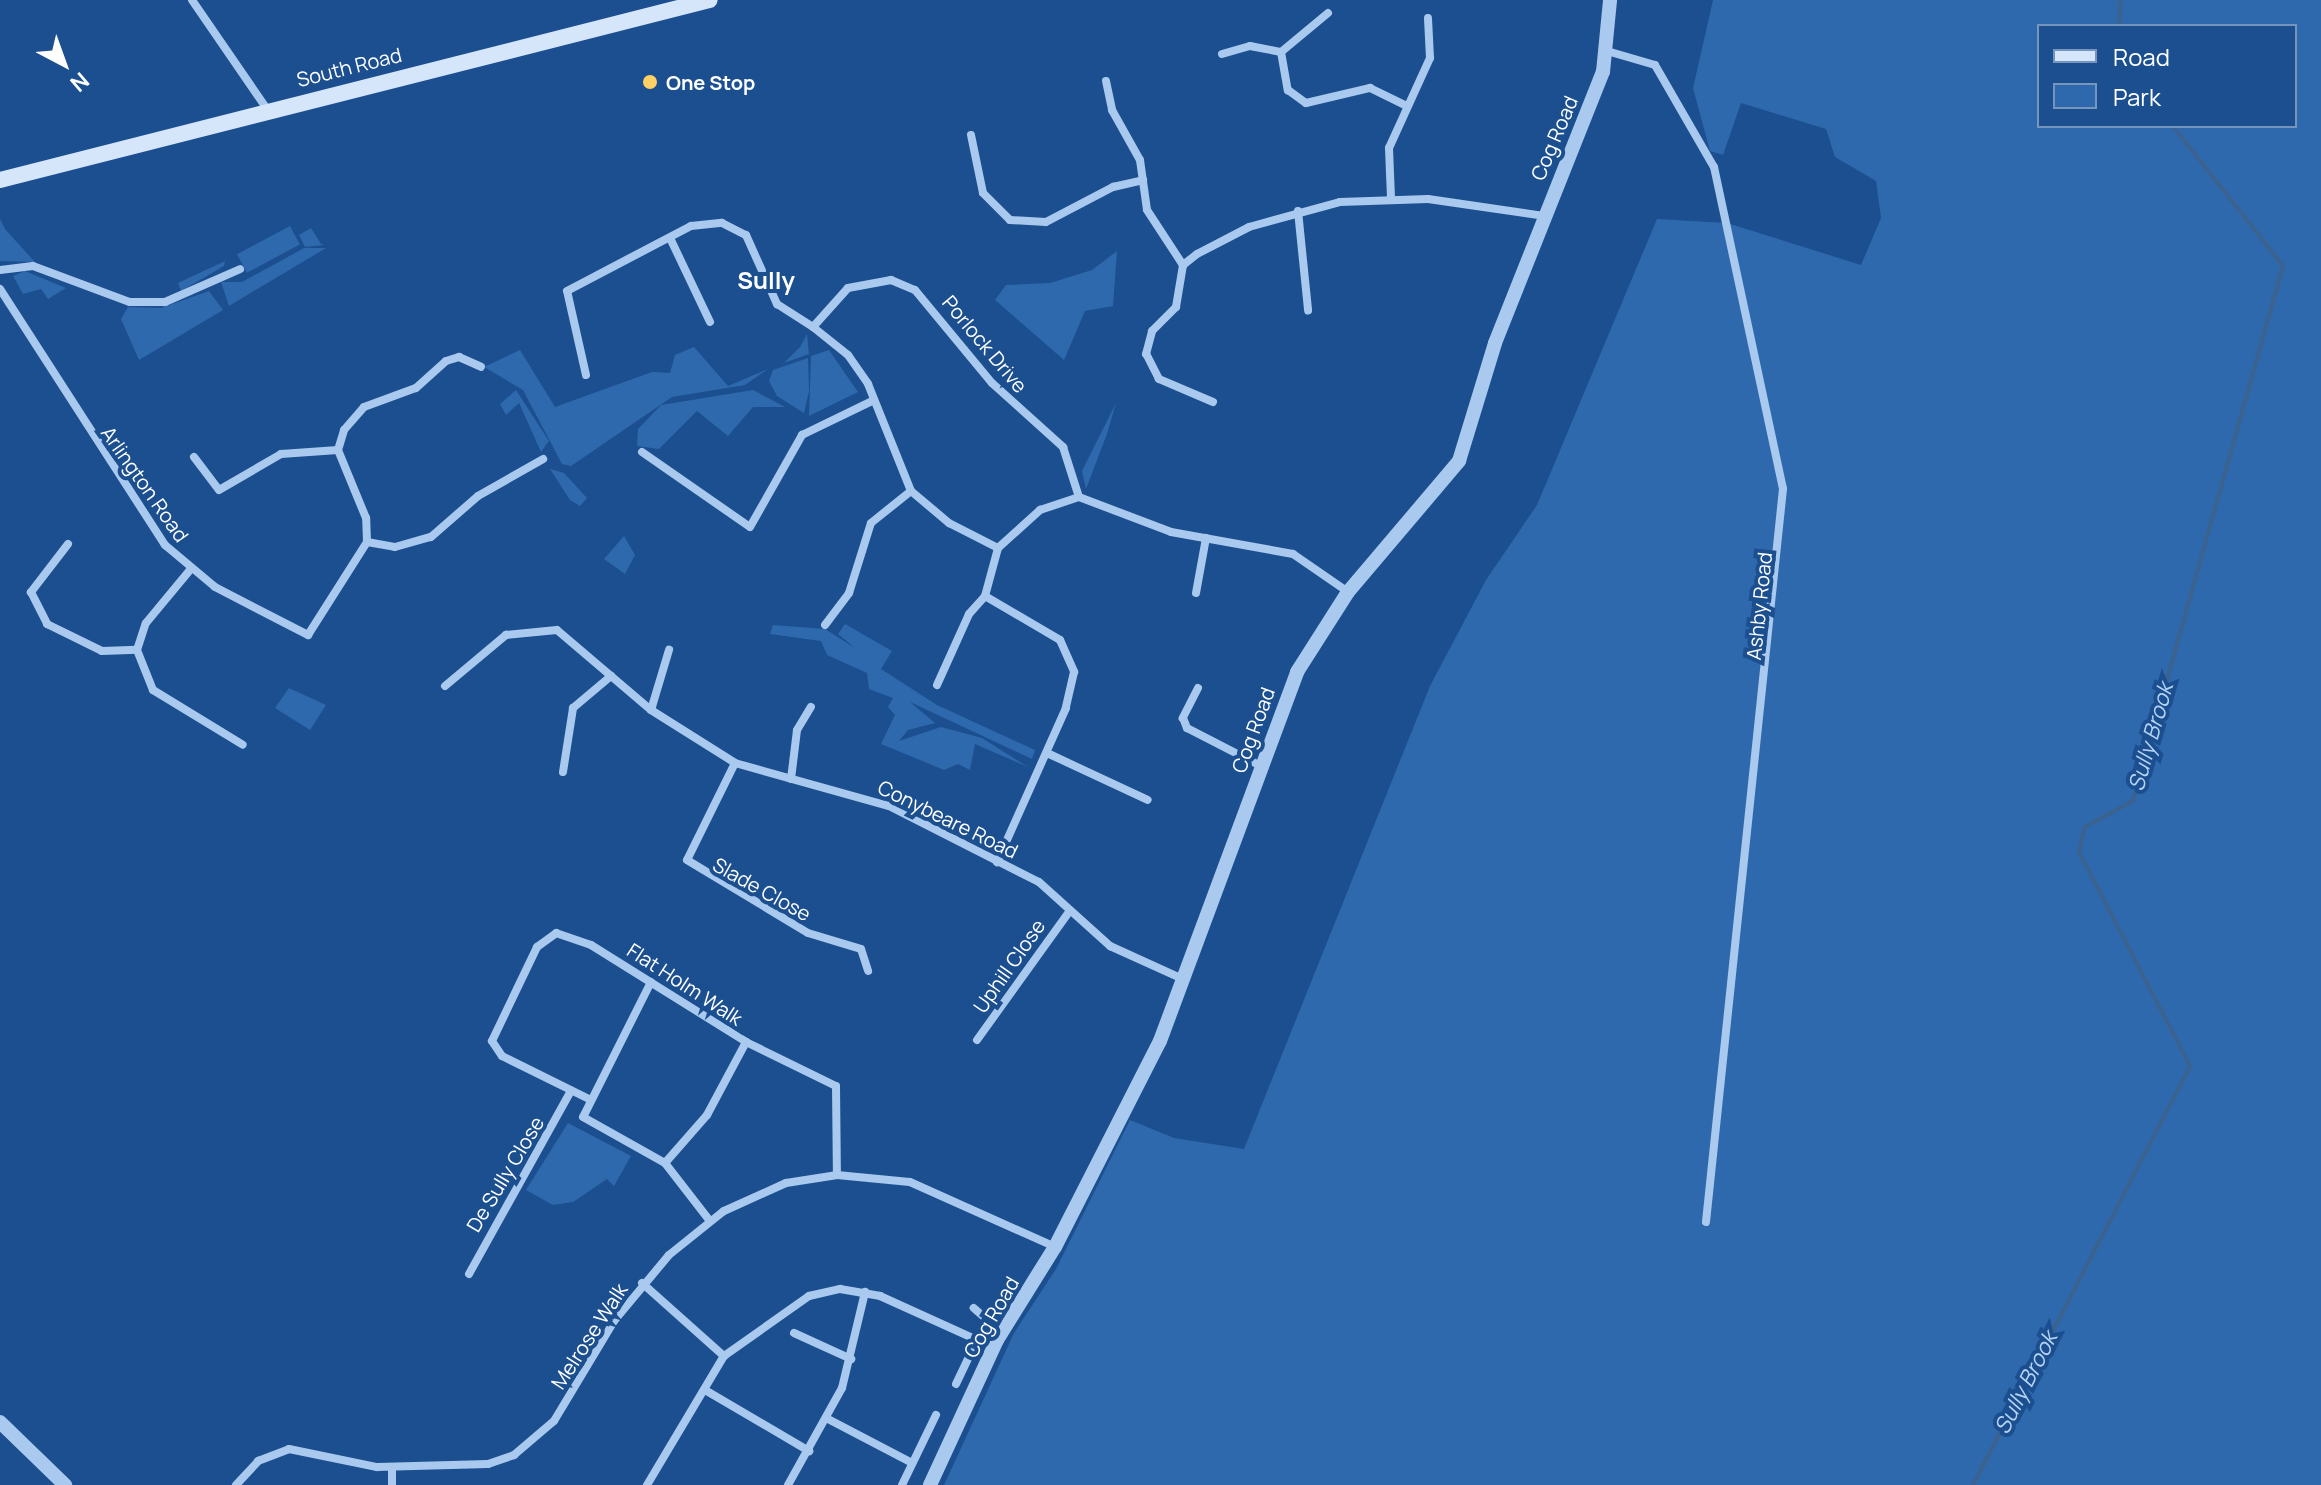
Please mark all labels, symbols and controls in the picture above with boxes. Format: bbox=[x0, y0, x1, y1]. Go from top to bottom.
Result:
north arrow bbox=[24, 24, 104, 104]
legend bbox=[2037, 24, 2297, 128]
text: Road bbox=[2113, 40, 2170, 73]
street label: South Road bbox=[294, 42, 404, 92]
text: N bbox=[64, 66, 96, 99]
place label: One Stop bbox=[666, 70, 755, 94]
marker: One Stop bbox=[641, 73, 659, 91]
text: Park bbox=[2113, 80, 2161, 113]
street label: Cog Road bbox=[1525, 92, 1583, 184]
district label: Sully bbox=[737, 266, 795, 294]
street label: Porlock Drive bbox=[937, 291, 1033, 397]
street label: Arlington Road bbox=[96, 422, 194, 546]
street label: Ashby Road bbox=[1741, 551, 1777, 661]
water label: Sully Brook bbox=[2123, 680, 2179, 794]
street label: Cog Road bbox=[1226, 684, 1280, 776]
street label: Conybeare Road bbox=[874, 775, 1022, 863]
street label: Slade Close bbox=[709, 852, 815, 926]
street label: Uphill Close bbox=[968, 915, 1050, 1017]
street label: Flat Holm Walk bbox=[623, 938, 747, 1030]
street label: De Sully Close bbox=[461, 1112, 549, 1236]
street label: Cog Road bbox=[958, 1272, 1024, 1362]
street label: Melrose Walk bbox=[546, 1278, 632, 1394]
water label: Sully Brook bbox=[1989, 1328, 2063, 1438]

